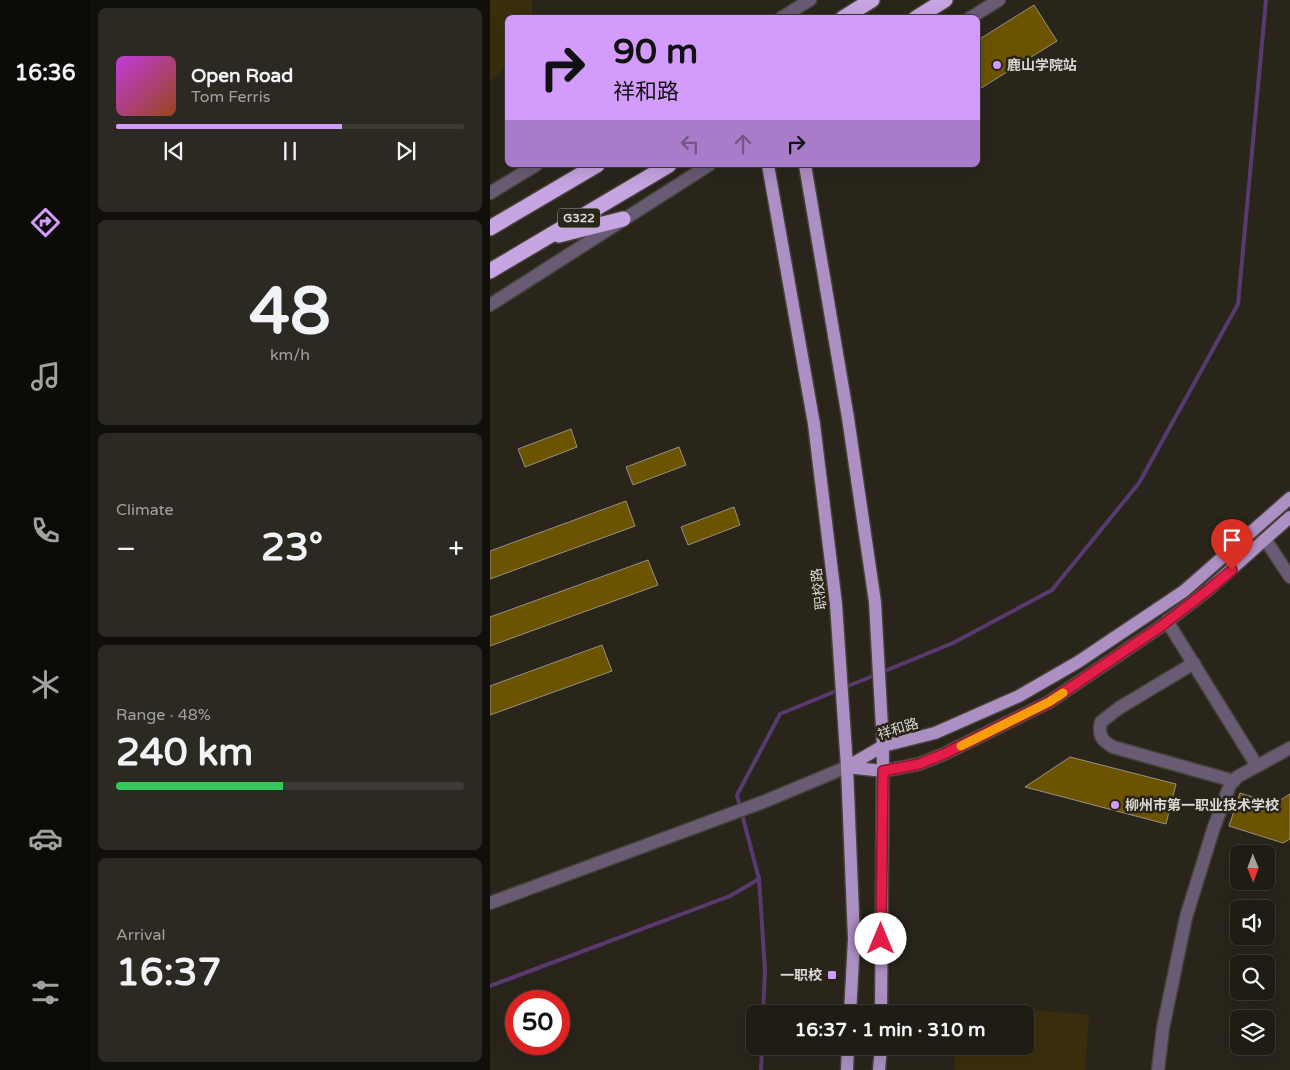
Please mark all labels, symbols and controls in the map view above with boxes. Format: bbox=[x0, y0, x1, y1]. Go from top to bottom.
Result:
text: 90 m bbox=[613, 31, 698, 73]
icon: right bbox=[530, 35, 595, 100]
place label: 鹿山学院站 bbox=[1007, 57, 1077, 74]
marker: 鹿山学院站 bbox=[991, 59, 1003, 71]
text: 16:36 bbox=[15, 60, 75, 86]
text: Open Road bbox=[191, 65, 293, 87]
text: 祥和路 bbox=[613, 79, 679, 105]
text: Tom Ferris bbox=[191, 87, 270, 107]
icon: left bbox=[676, 130, 704, 158]
icon: ahead bbox=[729, 130, 757, 158]
icon: right bbox=[782, 130, 810, 158]
icon: previous bbox=[160, 137, 188, 165]
icon: pause bbox=[276, 137, 304, 165]
icon: next bbox=[392, 137, 420, 165]
icon: directions bbox=[28, 205, 63, 240]
road number: G322 bbox=[558, 208, 600, 228]
text: 48 bbox=[249, 273, 331, 352]
text: km/h bbox=[270, 345, 310, 365]
icon: music bbox=[28, 359, 63, 394]
text: Climate bbox=[116, 500, 174, 520]
icon: phone bbox=[28, 513, 63, 548]
pin bbox=[1211, 519, 1253, 570]
text: 23° bbox=[261, 525, 323, 571]
icon: arrive bbox=[1218, 526, 1246, 554]
text: − bbox=[116, 532, 136, 566]
text: + bbox=[448, 532, 464, 566]
street label: 职校路 bbox=[808, 567, 830, 611]
icon: climate bbox=[28, 667, 63, 702]
text: Range · 48% bbox=[116, 705, 211, 725]
street label: 祥和路 bbox=[875, 715, 921, 743]
text: 240 km bbox=[116, 730, 253, 776]
place label: 柳州市第一职业技术学校 bbox=[1125, 797, 1279, 814]
marker: 柳州市第一职业技术学校 bbox=[1109, 799, 1121, 811]
icon: car bbox=[28, 821, 63, 856]
north arrow bbox=[1230, 845, 1275, 890]
map controls bbox=[1230, 845, 1275, 1055]
button: sound bbox=[1230, 900, 1275, 945]
position arrow bbox=[854, 912, 906, 964]
text: Arrival bbox=[116, 925, 165, 945]
text: 16:37 bbox=[116, 950, 221, 996]
button: search bbox=[1230, 955, 1275, 1000]
place label: 一职校 bbox=[780, 967, 822, 984]
marker: 一职校 bbox=[826, 969, 838, 981]
icon: filters bbox=[28, 975, 63, 1010]
speed limit sign: 50 bbox=[505, 990, 570, 1055]
button: layers bbox=[1230, 1010, 1275, 1055]
text: 16:37 · 1 min · 310 m bbox=[794, 1019, 986, 1041]

